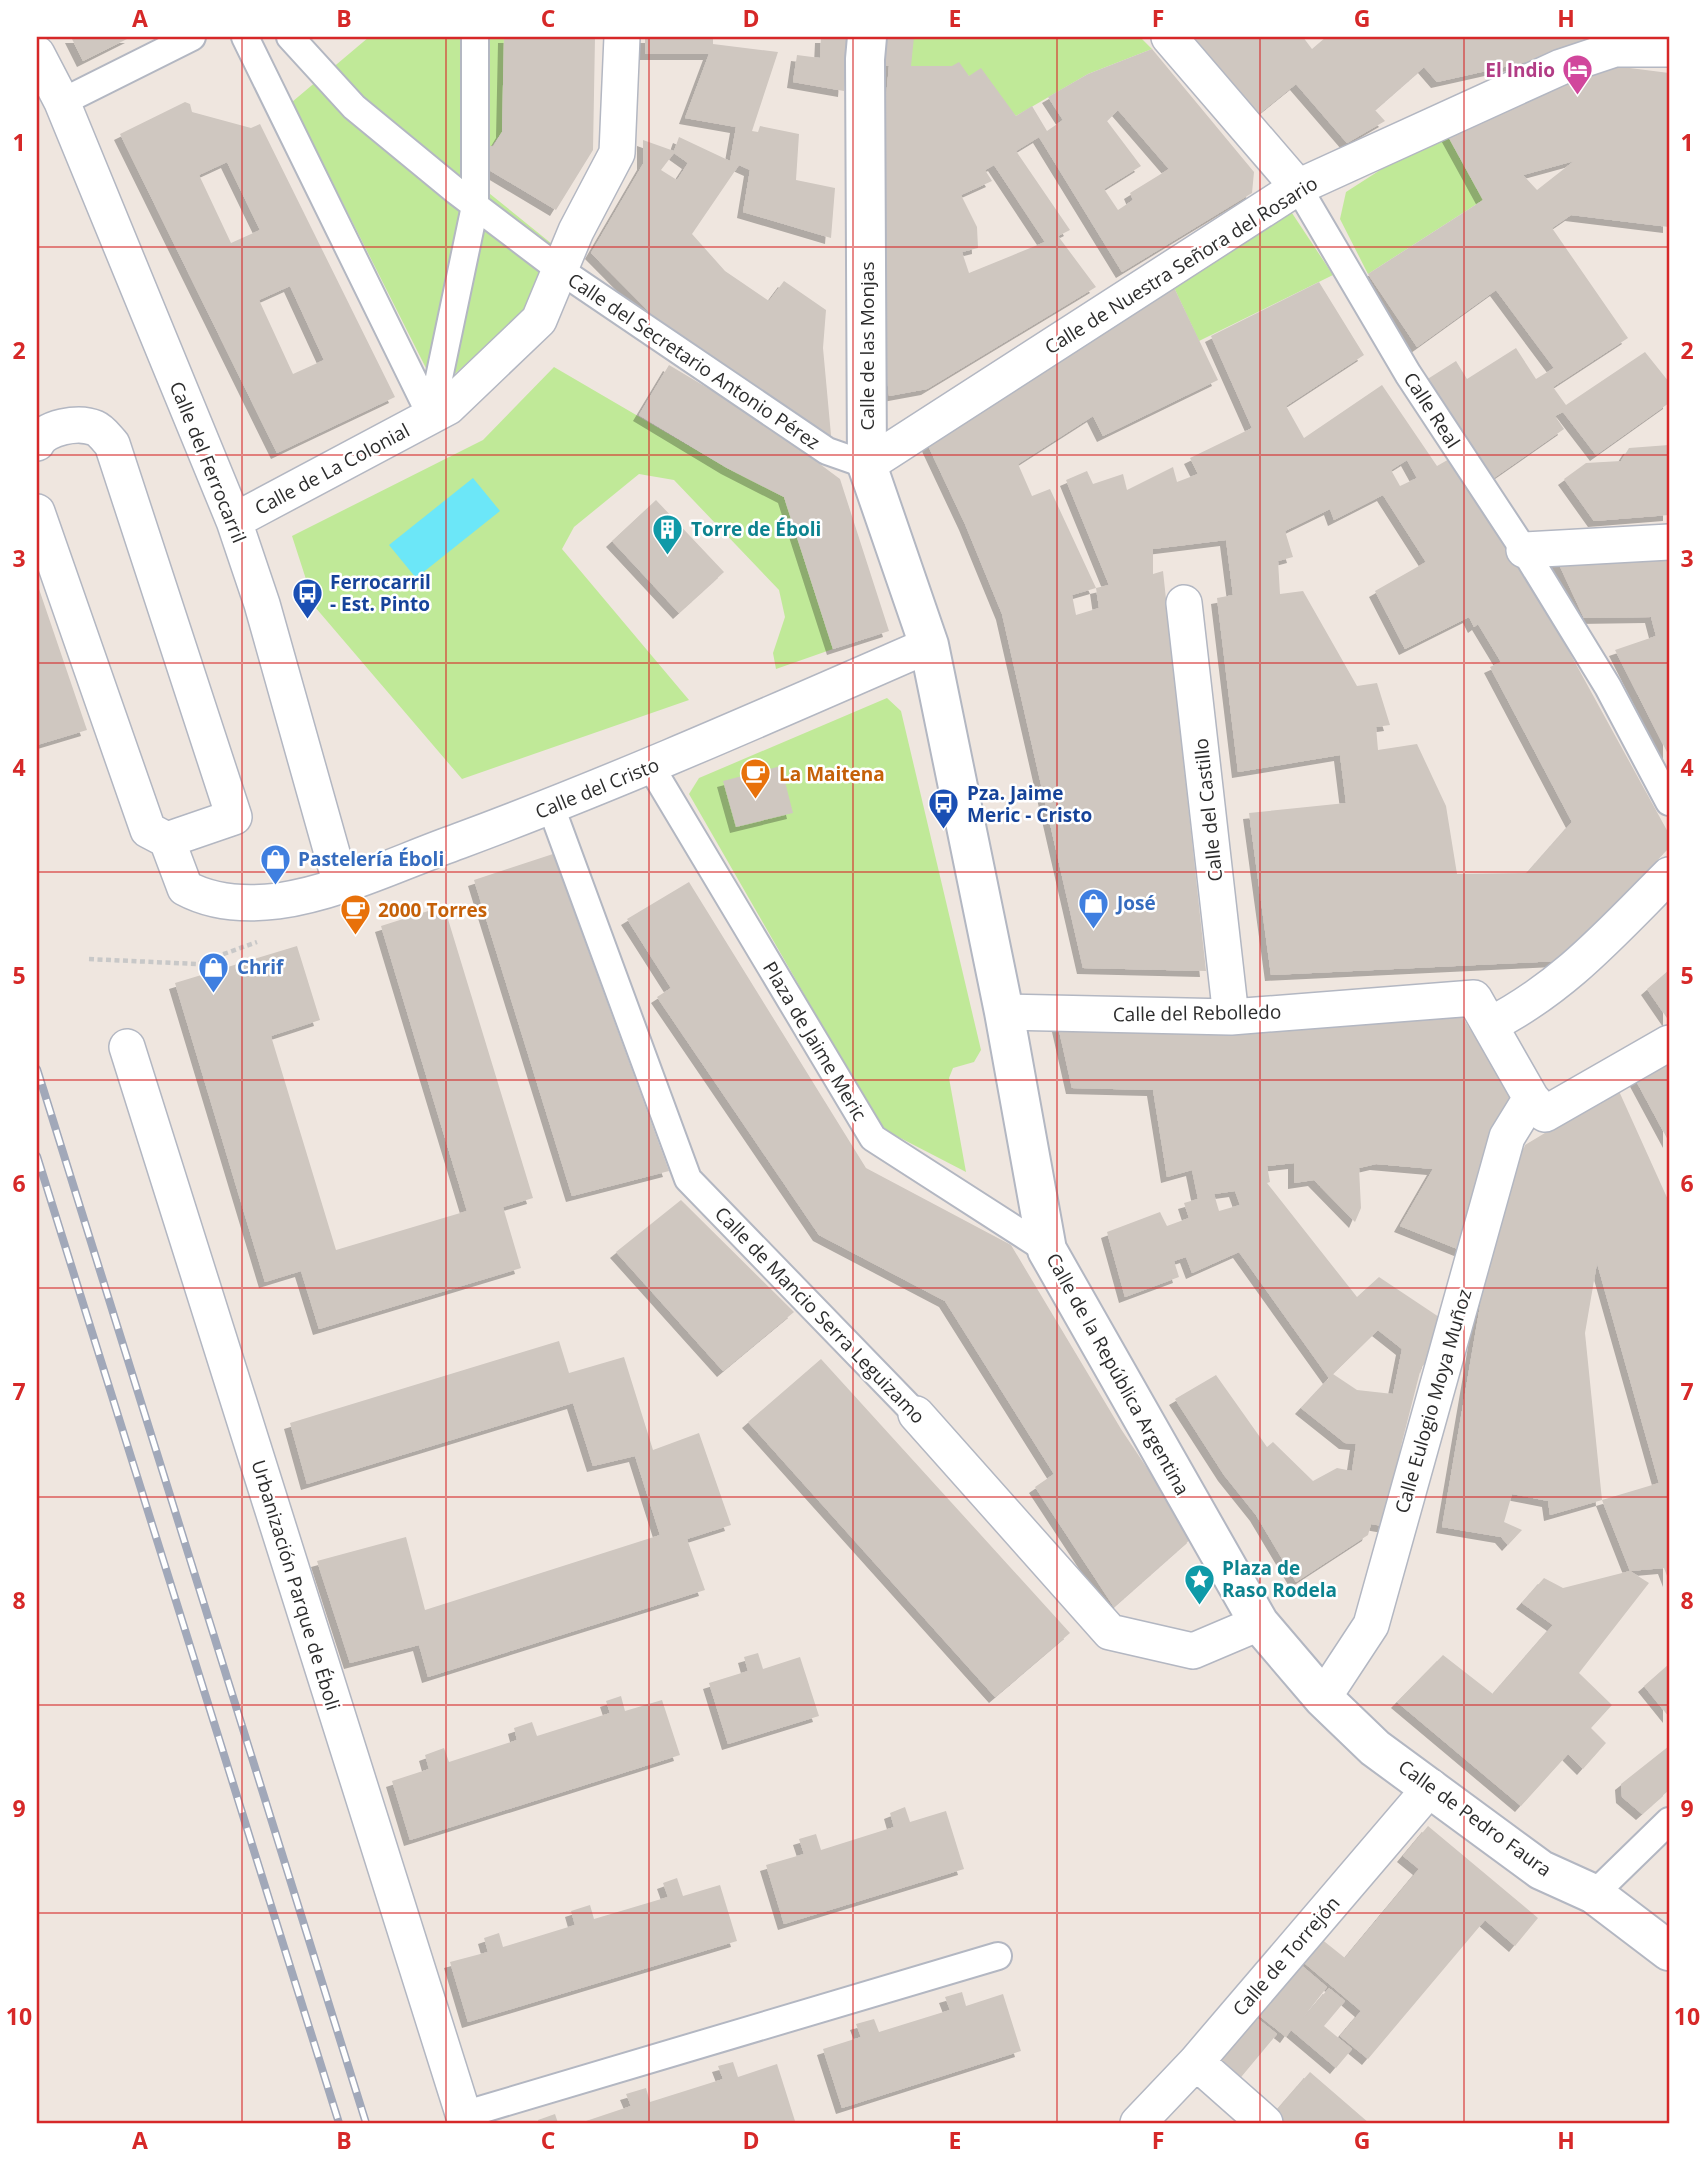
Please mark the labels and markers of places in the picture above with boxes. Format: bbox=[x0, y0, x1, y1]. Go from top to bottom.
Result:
hotel icon: El Indio bbox=[1561, 53, 1595, 97]
place label: El Indio bbox=[1485, 57, 1555, 83]
building icon: Torre de Éboli bbox=[651, 512, 685, 556]
place label: Torre de Éboli bbox=[691, 516, 821, 542]
place label: Ferrocarril - Est. Pinto bbox=[330, 569, 431, 617]
bus stop icon: Ferrocarril - Est. Pinto bbox=[290, 576, 324, 620]
cafe icon: La Maitena bbox=[739, 757, 773, 801]
place label: La Maitena bbox=[779, 761, 885, 787]
place label: Pza. Jaime Meric - Cristo bbox=[967, 780, 1092, 828]
bus stop icon: Pza. Jaime Meric - Cristo bbox=[927, 787, 961, 831]
shop icon: Pastelería Éboli bbox=[258, 842, 292, 886]
place label: Pastelería Éboli bbox=[298, 846, 444, 872]
shop icon: José bbox=[1077, 886, 1111, 930]
place label: José bbox=[1115, 890, 1156, 916]
cafe icon: 2000 Torres bbox=[338, 893, 372, 937]
place label: 2000 Torres bbox=[378, 897, 487, 923]
shop icon: Chrif bbox=[197, 950, 231, 994]
place label: Chrif bbox=[237, 954, 285, 980]
place label: Plaza de Raso Rodela bbox=[1222, 1555, 1337, 1603]
place icon: Plaza de Raso Rodela bbox=[1182, 1562, 1216, 1606]

